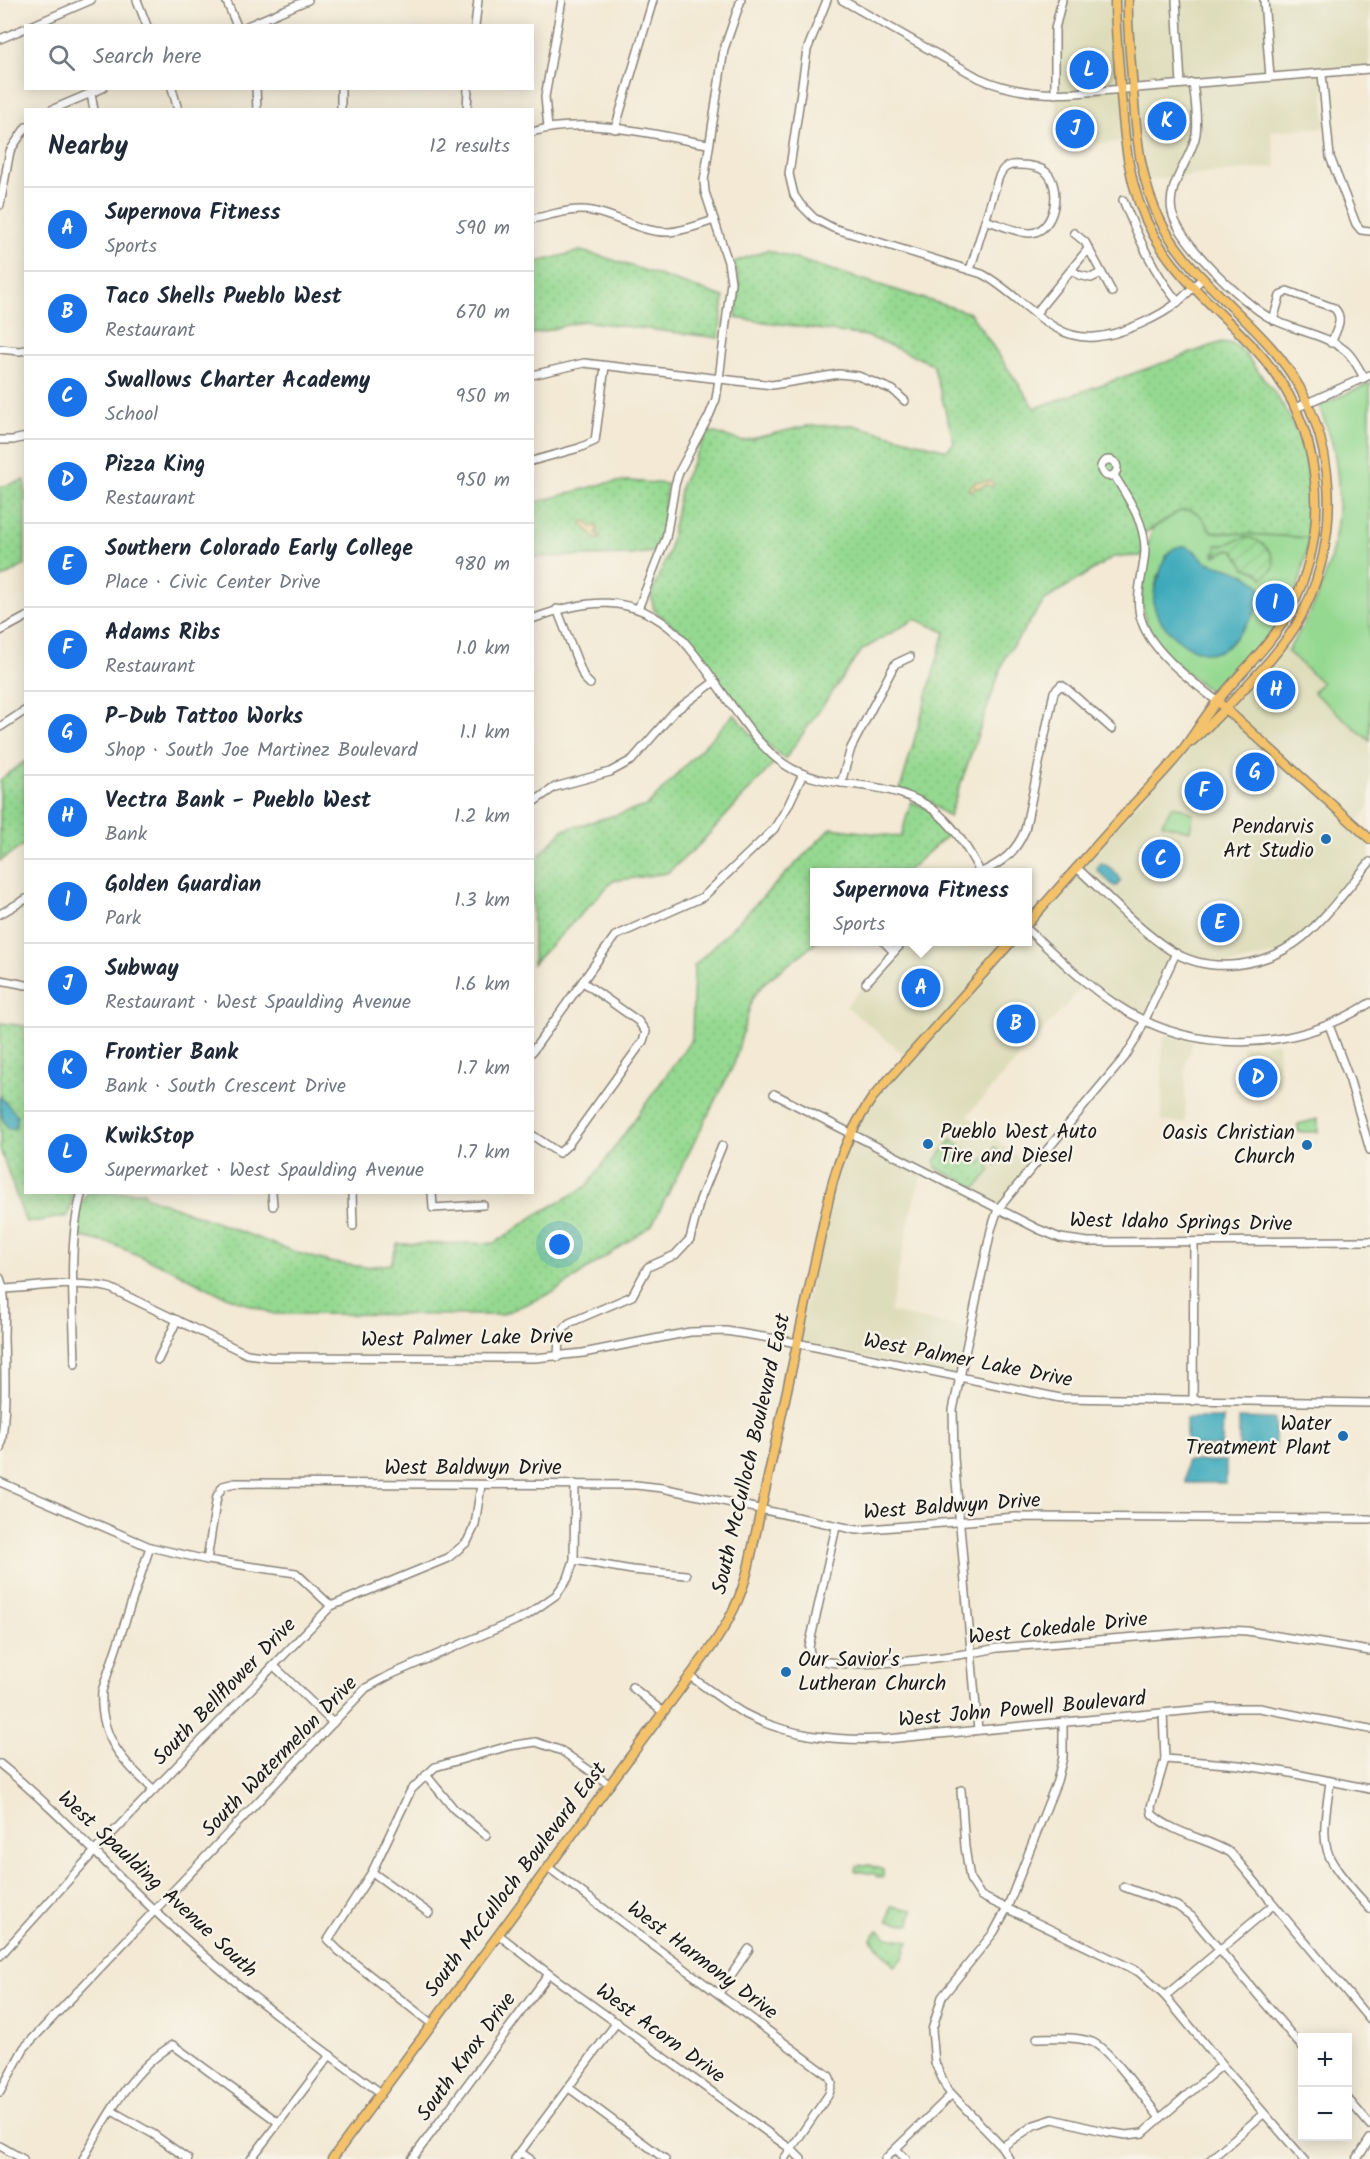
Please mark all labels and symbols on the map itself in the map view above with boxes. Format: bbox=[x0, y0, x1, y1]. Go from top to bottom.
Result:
pin: L bbox=[1070, 48, 1108, 92]
pin: K bbox=[1148, 98, 1186, 144]
pin: J bbox=[1056, 106, 1094, 152]
pin: I bbox=[1256, 580, 1294, 626]
pin: H bbox=[1256, 668, 1296, 712]
pin: G bbox=[1236, 750, 1274, 794]
pin: F bbox=[1184, 768, 1224, 814]
place label: Pendarvis Art Studio bbox=[1223, 811, 1314, 868]
marker: Pendarvis Art Studio bbox=[1319, 832, 1333, 846]
pin: C bbox=[1142, 836, 1180, 882]
pin: E bbox=[1200, 900, 1240, 946]
pin: A bbox=[902, 966, 940, 1010]
pin: B bbox=[996, 1002, 1036, 1046]
pin: D bbox=[1238, 1056, 1278, 1100]
place label: Pueblo West Auto Tire and Diesel bbox=[940, 1116, 1097, 1173]
place label: Oasis Christian Church bbox=[1162, 1117, 1295, 1174]
marker: Pueblo West Auto Tire and Diesel bbox=[921, 1137, 935, 1151]
marker: Oasis Christian Church bbox=[1300, 1138, 1314, 1152]
street label: West Idaho Springs Drive bbox=[1069, 1205, 1293, 1241]
your location bbox=[545, 1230, 574, 1259]
street label: South McCulloch Boulevard East bbox=[704, 1309, 801, 1598]
street label: West Palmer Lake Drive bbox=[361, 1321, 574, 1357]
street label: West Palmer Lake Drive bbox=[861, 1325, 1076, 1398]
place label: Water Treatment Plant bbox=[1186, 1408, 1332, 1465]
marker: Water Treatment Plant bbox=[1336, 1429, 1350, 1443]
street label: West Baldwyn Drive bbox=[384, 1452, 562, 1485]
street label: West Baldwyn Drive bbox=[862, 1484, 1042, 1530]
street label: West Cokedale Drive bbox=[967, 1603, 1150, 1655]
street label: South Bellflower Drive bbox=[145, 1610, 305, 1774]
place label: Our Savior's Lutheran Church bbox=[798, 1644, 946, 1701]
marker: Our Savior's Lutheran Church bbox=[779, 1665, 793, 1679]
street label: South Watermelon Drive bbox=[194, 1668, 366, 1845]
street label: West John Powell Boulevard bbox=[897, 1683, 1148, 1737]
street label: South McCulloch Boulevard East bbox=[416, 1755, 616, 2005]
street label: West Spaulding Avenue South bbox=[50, 1783, 264, 1987]
street label: West Harmony Drive bbox=[620, 1893, 785, 2029]
street label: West Acorn Drive bbox=[588, 1976, 732, 2093]
street label: South Knox Drive bbox=[409, 1985, 526, 2129]

